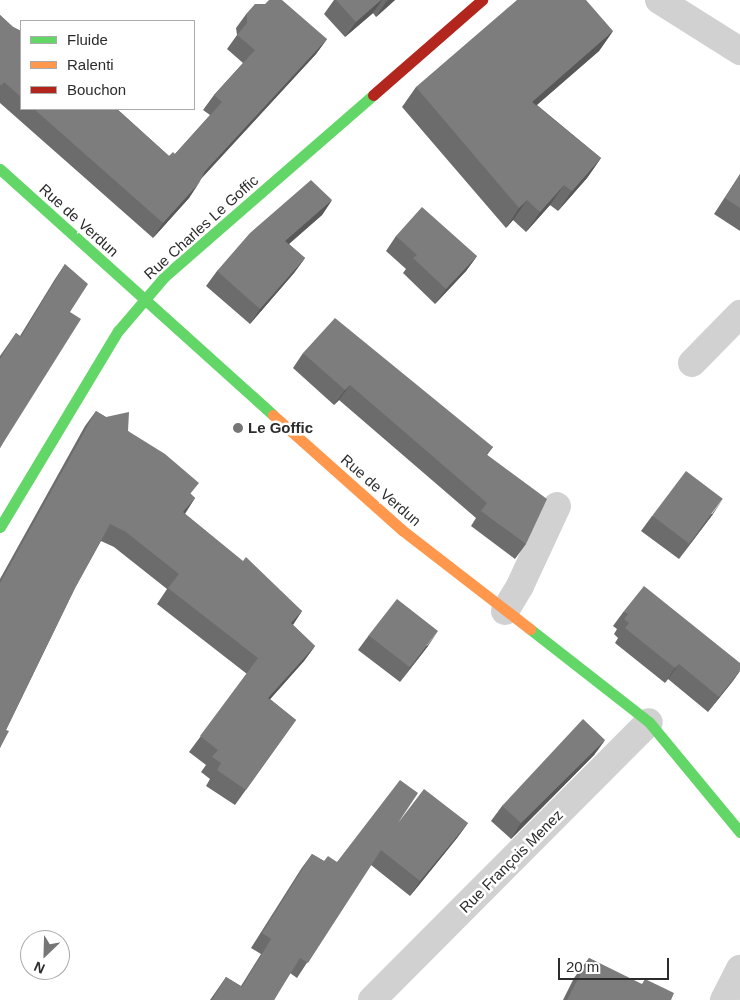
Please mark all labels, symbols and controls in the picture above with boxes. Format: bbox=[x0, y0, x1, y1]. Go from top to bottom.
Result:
legend bbox=[20, 20, 195, 110]
text: Fluide bbox=[67, 31, 108, 48]
text: Ralenti bbox=[67, 56, 114, 73]
text: Bouchon bbox=[67, 81, 126, 98]
street label: Rue Charles Le Goffic bbox=[140, 171, 262, 283]
street label: Rue de Verdun bbox=[36, 180, 122, 260]
place label: Le Goffic bbox=[248, 419, 313, 437]
marker: Le Goffic bbox=[232, 422, 244, 434]
street label: Rue de Verdun bbox=[337, 450, 425, 530]
street label: Rue François Menez bbox=[456, 806, 566, 916]
north arrow bbox=[20, 930, 70, 980]
scale bar bbox=[560, 948, 671, 980]
text: N bbox=[31, 958, 47, 977]
text: 20 m bbox=[566, 958, 599, 975]

